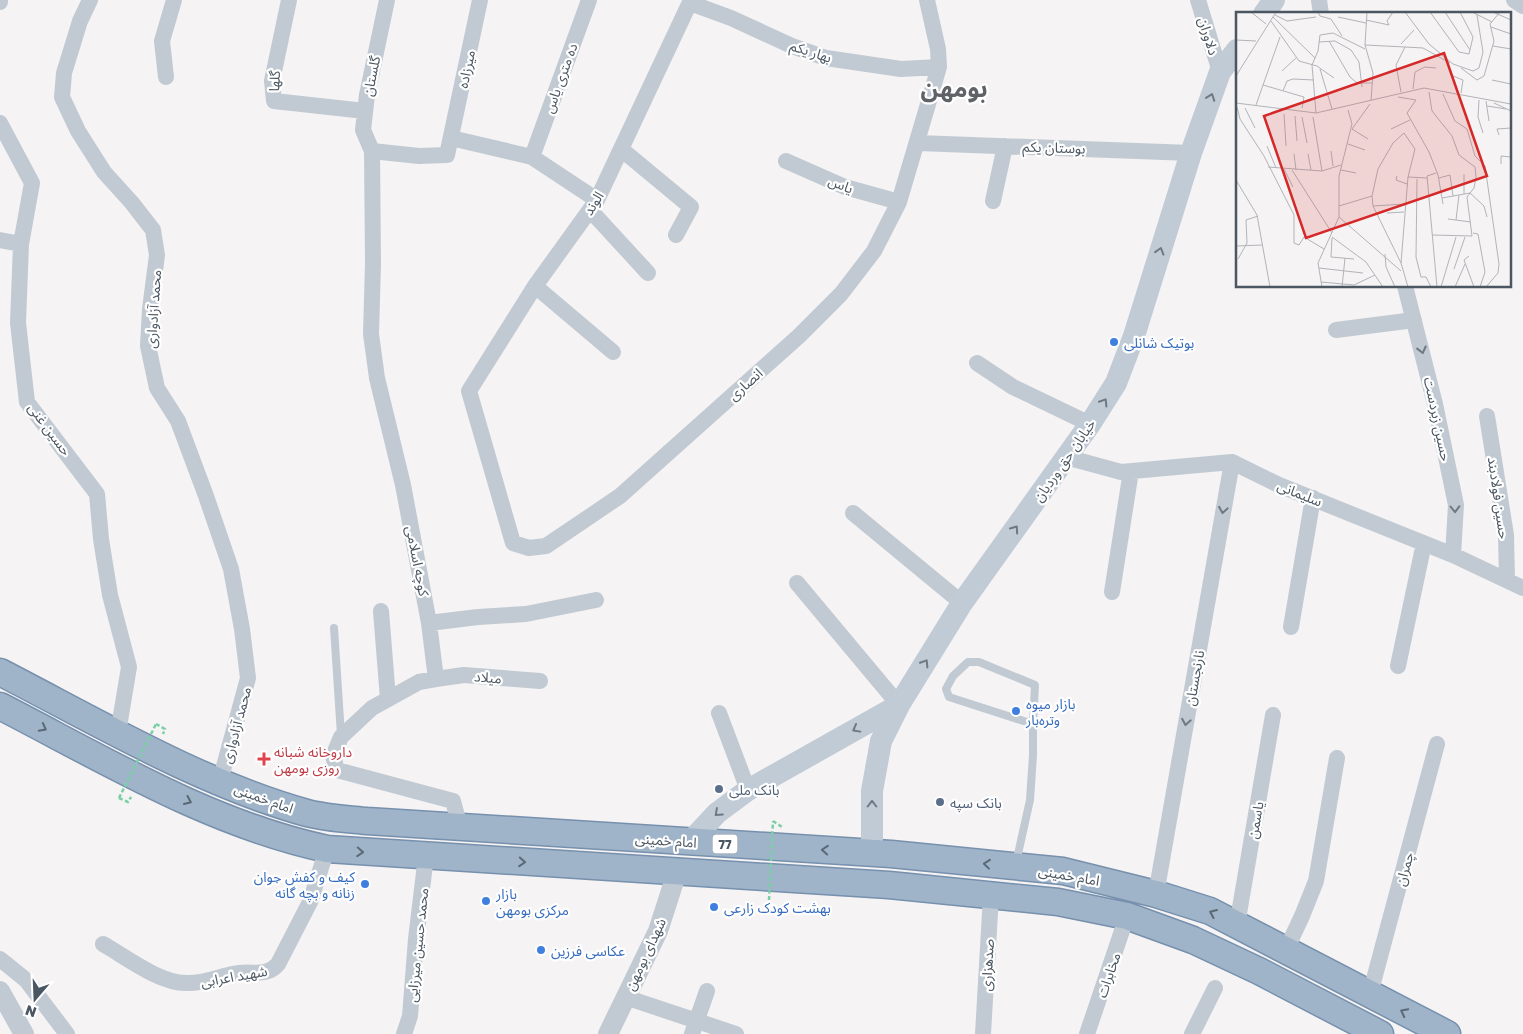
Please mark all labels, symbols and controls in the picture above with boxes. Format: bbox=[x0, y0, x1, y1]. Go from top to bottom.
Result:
inset map bbox=[1236, 12, 1510, 288]
street label: دلاوران bbox=[1194, 15, 1223, 58]
street label: بهار یکم bbox=[787, 36, 834, 69]
street label: ده متری یاس bbox=[539, 40, 582, 116]
street label: میرزاده bbox=[454, 48, 479, 90]
street label: گلستان bbox=[359, 54, 384, 98]
street label: گلها bbox=[265, 70, 284, 92]
district label: بومهن bbox=[920, 73, 988, 103]
one-way arrow bbox=[1205, 93, 1215, 101]
street label: بوستان یکم bbox=[1022, 137, 1086, 160]
street label: یاس bbox=[826, 172, 856, 197]
street label: الوند bbox=[579, 188, 608, 219]
one-way arrow bbox=[1155, 247, 1165, 256]
street label: محمد آزادواری bbox=[142, 269, 165, 349]
place label: بوتیک شانلی bbox=[1124, 334, 1194, 352]
marker: بوتیک شانلی bbox=[1108, 336, 1120, 348]
one-way arrow bbox=[1416, 346, 1426, 354]
street label: انصاری bbox=[724, 364, 766, 405]
street label: حسین زبردست bbox=[1420, 375, 1455, 463]
street label: حسین غنی bbox=[24, 399, 75, 459]
one-way arrow bbox=[1097, 399, 1107, 408]
street label: خیابان حق وردیان bbox=[1029, 415, 1100, 506]
street label: حسین فولادبند bbox=[1484, 456, 1513, 540]
street label: سلیمانی bbox=[1275, 476, 1325, 511]
one-way arrow bbox=[1219, 506, 1229, 515]
one-way arrow bbox=[1450, 506, 1460, 513]
street label: کوچه اسلامی bbox=[401, 524, 433, 598]
one-way arrow bbox=[1009, 525, 1018, 534]
street label: نارنجستان bbox=[1181, 649, 1208, 707]
one-way arrow bbox=[918, 660, 928, 669]
street label: میلاد bbox=[473, 667, 503, 687]
street label: محمد آزادواری bbox=[218, 685, 255, 765]
place label: بازار میوه وتره‌بار bbox=[1025, 695, 1076, 729]
marker: بازار میوه وتره‌بار bbox=[1010, 705, 1022, 717]
one-way arrow bbox=[1182, 718, 1192, 726]
one-way arrow bbox=[38, 722, 47, 732]
one-way arrow bbox=[853, 722, 862, 732]
place label: داروخانه شبانه روزی بومهن bbox=[274, 743, 353, 777]
marker: داروخانه شبانه روزی بومهن bbox=[258, 753, 270, 765]
street label: امام خمینی bbox=[231, 779, 296, 819]
place label: بانک ملی bbox=[729, 781, 780, 799]
marker: بانک ملی bbox=[713, 783, 725, 795]
place label: بانک سپه bbox=[950, 794, 1002, 813]
one-way arrow bbox=[183, 795, 192, 806]
marker: بانک سپه bbox=[934, 796, 946, 808]
one-way arrow bbox=[867, 800, 877, 808]
street label: یاسمن bbox=[1243, 800, 1268, 840]
one-way arrow bbox=[714, 807, 723, 816]
street label: امام خمینی bbox=[634, 829, 697, 854]
road number: 77 bbox=[712, 834, 738, 854]
one-way arrow bbox=[821, 844, 829, 855]
one-way arrow bbox=[356, 846, 364, 857]
street label: چمران bbox=[1391, 850, 1419, 888]
one-way arrow bbox=[518, 857, 526, 868]
one-way arrow bbox=[983, 858, 991, 869]
street label: امام خمینی bbox=[1037, 861, 1101, 892]
place label: کیف و کفش جوان زنانه و بچه گانه bbox=[254, 868, 355, 903]
marker: کیف و کفش جوان زنانه و بچه گانه bbox=[359, 878, 371, 890]
place label: بازار مرکزی بومهن bbox=[495, 885, 569, 919]
street label: محمد حسین میرزایی bbox=[403, 887, 432, 1003]
marker: بازار مرکزی بومهن bbox=[480, 895, 492, 907]
place label: بهشت کودک زارعی bbox=[724, 899, 831, 917]
marker: بهشت کودک زارعی bbox=[708, 901, 720, 913]
one-way arrow bbox=[1209, 908, 1218, 919]
street label: شهدای بومهن bbox=[621, 915, 670, 993]
street label: صدهزاری bbox=[977, 938, 998, 992]
place label: عکاسی فرزین bbox=[551, 942, 625, 960]
marker: عکاسی فرزین bbox=[535, 944, 547, 956]
street label: مخابرات bbox=[1092, 950, 1125, 1000]
street label: شهید اعرابی bbox=[199, 962, 269, 991]
north arrow bbox=[10, 974, 60, 1024]
text: N bbox=[23, 1002, 38, 1022]
one-way arrow bbox=[1400, 1008, 1409, 1018]

